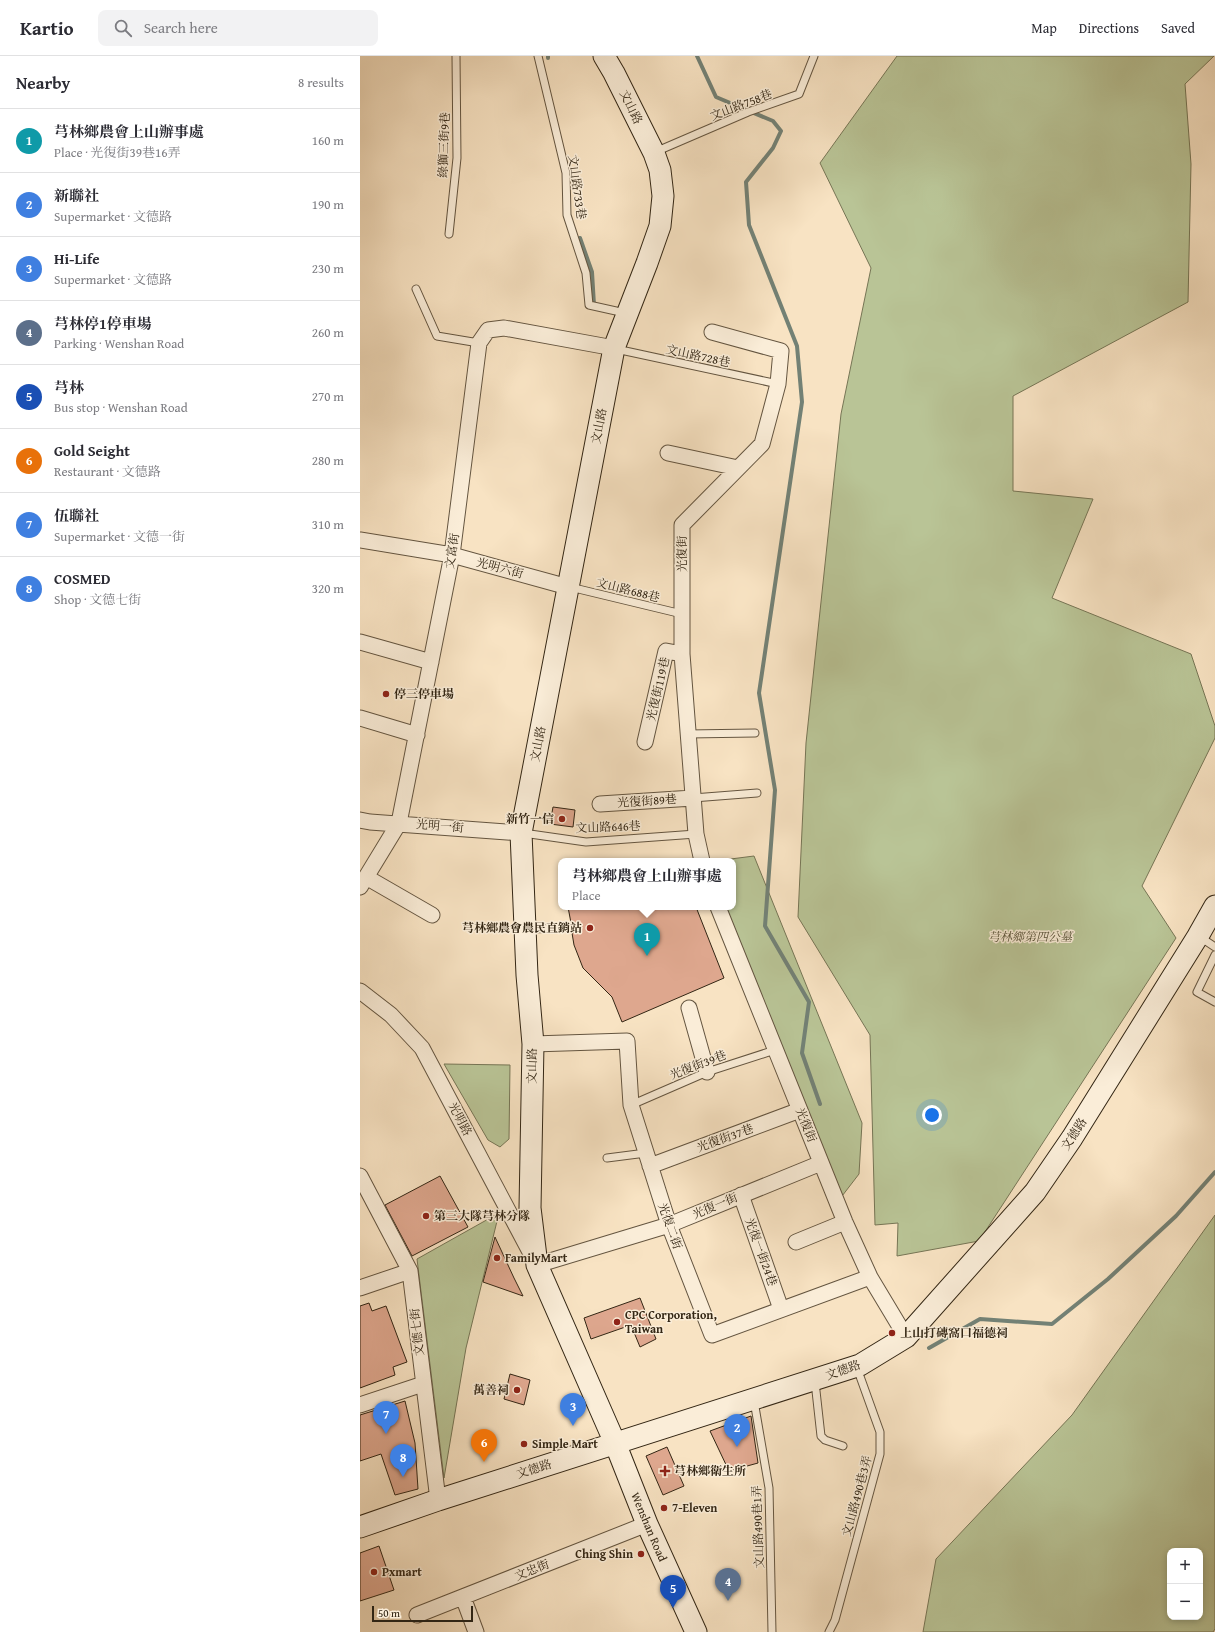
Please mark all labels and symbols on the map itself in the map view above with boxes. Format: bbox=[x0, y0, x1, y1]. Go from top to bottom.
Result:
street label: 文山路758巷 bbox=[707, 85, 774, 124]
street label: 文山路 bbox=[616, 87, 647, 127]
street label: 綠獅三街9巷 bbox=[434, 112, 453, 178]
street label: 文山路733巷 bbox=[565, 153, 590, 220]
street label: 文山路728巷 bbox=[664, 340, 732, 371]
street label: 文山路 bbox=[587, 407, 610, 445]
street label: 文富街 bbox=[440, 531, 463, 570]
street label: 光復街 bbox=[673, 535, 690, 572]
street label: 光明六街 bbox=[475, 553, 526, 582]
street label: 文山路688巷 bbox=[594, 573, 662, 606]
street label: 光復街119巷 bbox=[642, 655, 673, 723]
place label: 停三停車場 bbox=[394, 685, 454, 702]
marker: 停三停車場 bbox=[381, 689, 391, 699]
street label: 文山路 bbox=[526, 725, 549, 763]
street label: 光復街89巷 bbox=[617, 790, 677, 811]
place label: 新竹一信 bbox=[506, 810, 554, 827]
marker: 新竹一信 bbox=[557, 814, 567, 824]
street label: 光明一街 bbox=[415, 815, 466, 836]
street label: 文山路646巷 bbox=[575, 817, 641, 836]
place label: 芎林鄉農會農民直銷站 bbox=[462, 919, 582, 936]
marker: 芎林鄉農會農民直銷站 bbox=[585, 923, 595, 933]
pin: 1 bbox=[634, 923, 660, 956]
park label: 芎林鄉第四公墓 bbox=[988, 928, 1074, 945]
street label: 光復街39巷 bbox=[667, 1046, 729, 1083]
street label: 文山路 bbox=[523, 1048, 540, 1084]
street label: 光明路 bbox=[444, 1099, 476, 1139]
street label: 光復街 bbox=[792, 1105, 821, 1146]
your location bbox=[922, 1105, 942, 1125]
street label: 文德路 bbox=[1057, 1114, 1091, 1153]
street label: 光復街37巷 bbox=[694, 1119, 756, 1156]
street label: 光復一街 bbox=[689, 1188, 741, 1223]
street label: 光復二街 bbox=[654, 1200, 687, 1252]
place label: 第三大隊芎林分隊 bbox=[434, 1207, 530, 1224]
marker: 第三大隊芎林分隊 bbox=[421, 1211, 431, 1221]
street label: 光復一街24巷 bbox=[741, 1215, 782, 1288]
place label: FamilyMart bbox=[505, 1249, 568, 1266]
marker: FamilyMart bbox=[492, 1253, 502, 1263]
street label: 文德七街 bbox=[405, 1306, 427, 1357]
place label: CPC Corporation, Taiwan bbox=[625, 1306, 717, 1337]
marker: CPC Corporation, Taiwan bbox=[612, 1317, 622, 1327]
place label: 上山打磚窩口福德祠 bbox=[900, 1324, 1008, 1341]
marker: 上山打磚窩口福德祠 bbox=[887, 1328, 897, 1338]
street label: 文德路 bbox=[823, 1356, 863, 1383]
place label: 萬善祠 bbox=[473, 1381, 509, 1398]
marker: 萬善祠 bbox=[512, 1385, 522, 1395]
pin: 3 bbox=[560, 1393, 586, 1426]
pin: 7 bbox=[373, 1401, 399, 1434]
pin: 2 bbox=[724, 1414, 750, 1447]
pin: 6 bbox=[471, 1429, 497, 1462]
place label: Simple Mart bbox=[532, 1435, 598, 1452]
marker: Simple Mart bbox=[519, 1439, 529, 1449]
pin: 8 bbox=[390, 1444, 416, 1477]
street label: 文山路490巷3弄 bbox=[838, 1454, 875, 1538]
street label: 文德路 bbox=[514, 1455, 554, 1482]
place label: 芎林鄉衛生所 bbox=[674, 1462, 746, 1479]
marker: 芎林鄉衛生所 bbox=[659, 1465, 671, 1477]
street label: 文山路490巷1弄 bbox=[748, 1485, 767, 1569]
street label: Wenshan Road bbox=[627, 1490, 672, 1565]
place label: 7-Eleven bbox=[672, 1499, 717, 1516]
marker: 7-Eleven bbox=[659, 1503, 669, 1513]
place label: Ching Shin bbox=[575, 1545, 633, 1562]
marker: Ching Shin bbox=[636, 1549, 646, 1559]
street label: 文忠街 bbox=[512, 1555, 553, 1584]
place label: Pxmart bbox=[382, 1563, 422, 1580]
marker: Pxmart bbox=[369, 1567, 379, 1577]
pin: 4 bbox=[715, 1568, 741, 1601]
pin: 5 bbox=[660, 1575, 686, 1608]
scale bar bbox=[372, 1604, 473, 1623]

